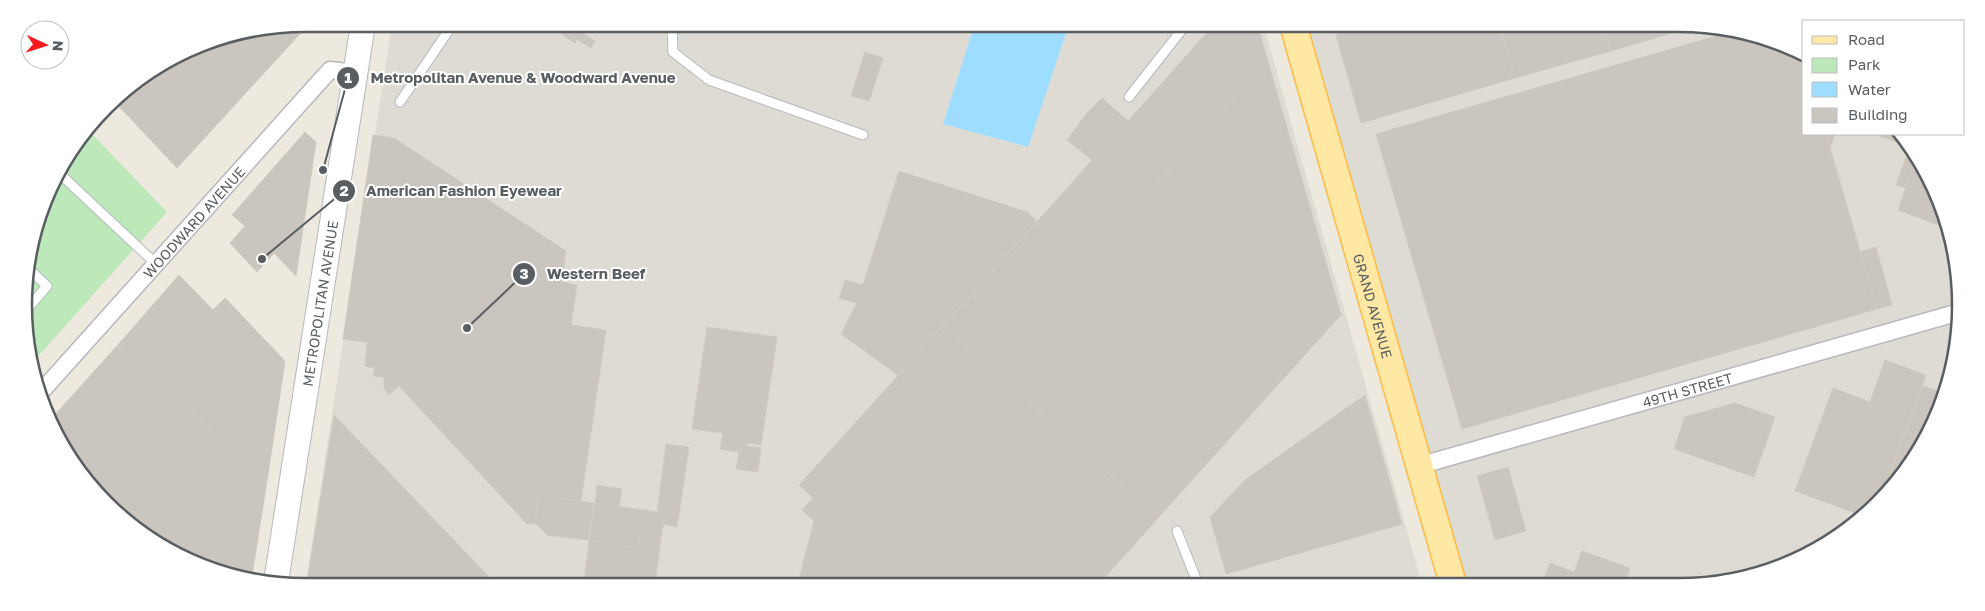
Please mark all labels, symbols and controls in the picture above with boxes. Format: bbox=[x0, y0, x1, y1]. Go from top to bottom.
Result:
north arrow bbox=[20, 20, 70, 70]
legend bbox=[1802, 20, 1965, 135]
text: Road bbox=[1848, 30, 1885, 48]
text: N bbox=[50, 40, 67, 52]
text: Park bbox=[1848, 55, 1881, 73]
callout: Metropolitan Avenue & Woodward Avenue bbox=[335, 63, 685, 93]
text: 1 bbox=[344, 68, 352, 86]
text: Metropolitan Avenue & Woodward Avenue bbox=[370, 68, 676, 86]
text: Water bbox=[1848, 80, 1891, 98]
text: Building bbox=[1848, 105, 1908, 123]
street label: WOODWARD AVENUE bbox=[139, 163, 248, 281]
callout: American Fashion Eyewear bbox=[331, 176, 572, 206]
text: 2 bbox=[339, 181, 349, 199]
text: American Fashion Eyewear bbox=[366, 181, 562, 199]
street label: METROPOLITAN AVENUE bbox=[298, 219, 341, 388]
street label: GRAND AVENUE bbox=[1350, 251, 1397, 360]
callout: Western Beef bbox=[511, 259, 655, 289]
text: 3 bbox=[519, 264, 529, 282]
text: Western Beef bbox=[547, 264, 646, 282]
street label: 49TH STREET bbox=[1640, 368, 1735, 410]

